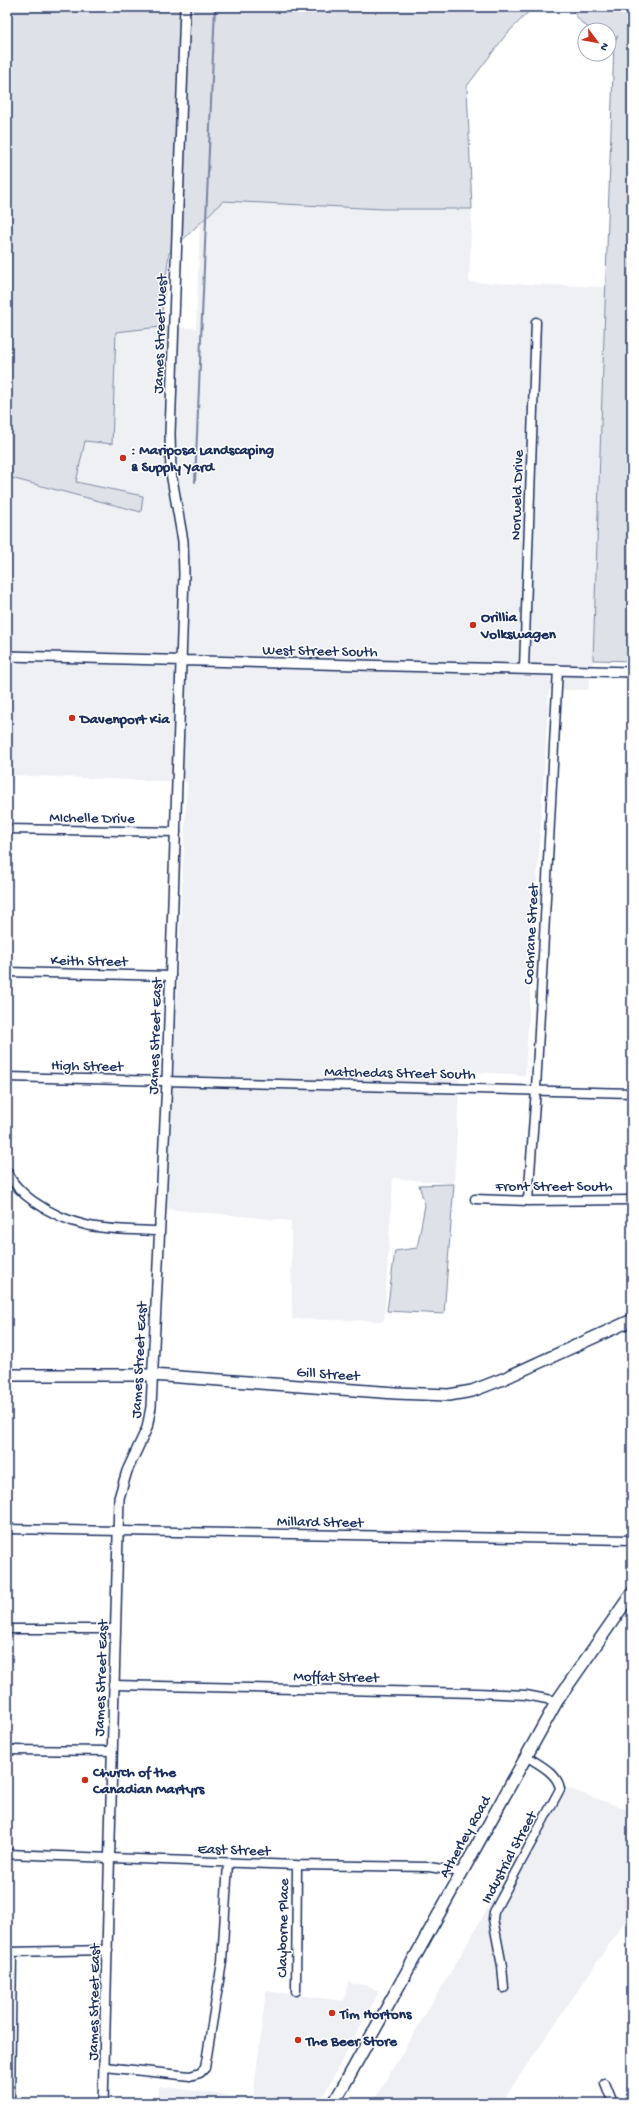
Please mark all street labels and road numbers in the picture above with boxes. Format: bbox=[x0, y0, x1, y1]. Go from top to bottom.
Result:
street label: James Street West bbox=[150, 272, 172, 394]
street label: Norweld Drive bbox=[507, 449, 529, 541]
street label: West Street South bbox=[262, 642, 378, 662]
street label: MIchelle Drive bbox=[49, 809, 135, 829]
street label: Cochrane Street bbox=[520, 881, 544, 985]
street label: Keith Street bbox=[50, 952, 129, 972]
street label: James Street East bbox=[145, 976, 167, 1095]
street label: High Street bbox=[51, 1057, 125, 1077]
street label: Matchedas Street South bbox=[324, 1064, 476, 1084]
street label: Front Street South bbox=[494, 1178, 613, 1196]
street label: James Street East bbox=[128, 1300, 152, 1419]
street label: Gill Street bbox=[296, 1364, 362, 1386]
street label: Millard Street bbox=[277, 1513, 365, 1533]
street label: James Street East bbox=[91, 1618, 113, 1737]
street label: Moffat Street bbox=[293, 1668, 381, 1688]
street label: Atherley Road bbox=[436, 1792, 496, 1881]
street label: Industrial Street bbox=[478, 1807, 543, 1907]
street label: East Street bbox=[197, 1841, 273, 1861]
street label: Clayborne Place bbox=[274, 1878, 294, 1978]
street label: James Street East bbox=[85, 1942, 105, 2060]

